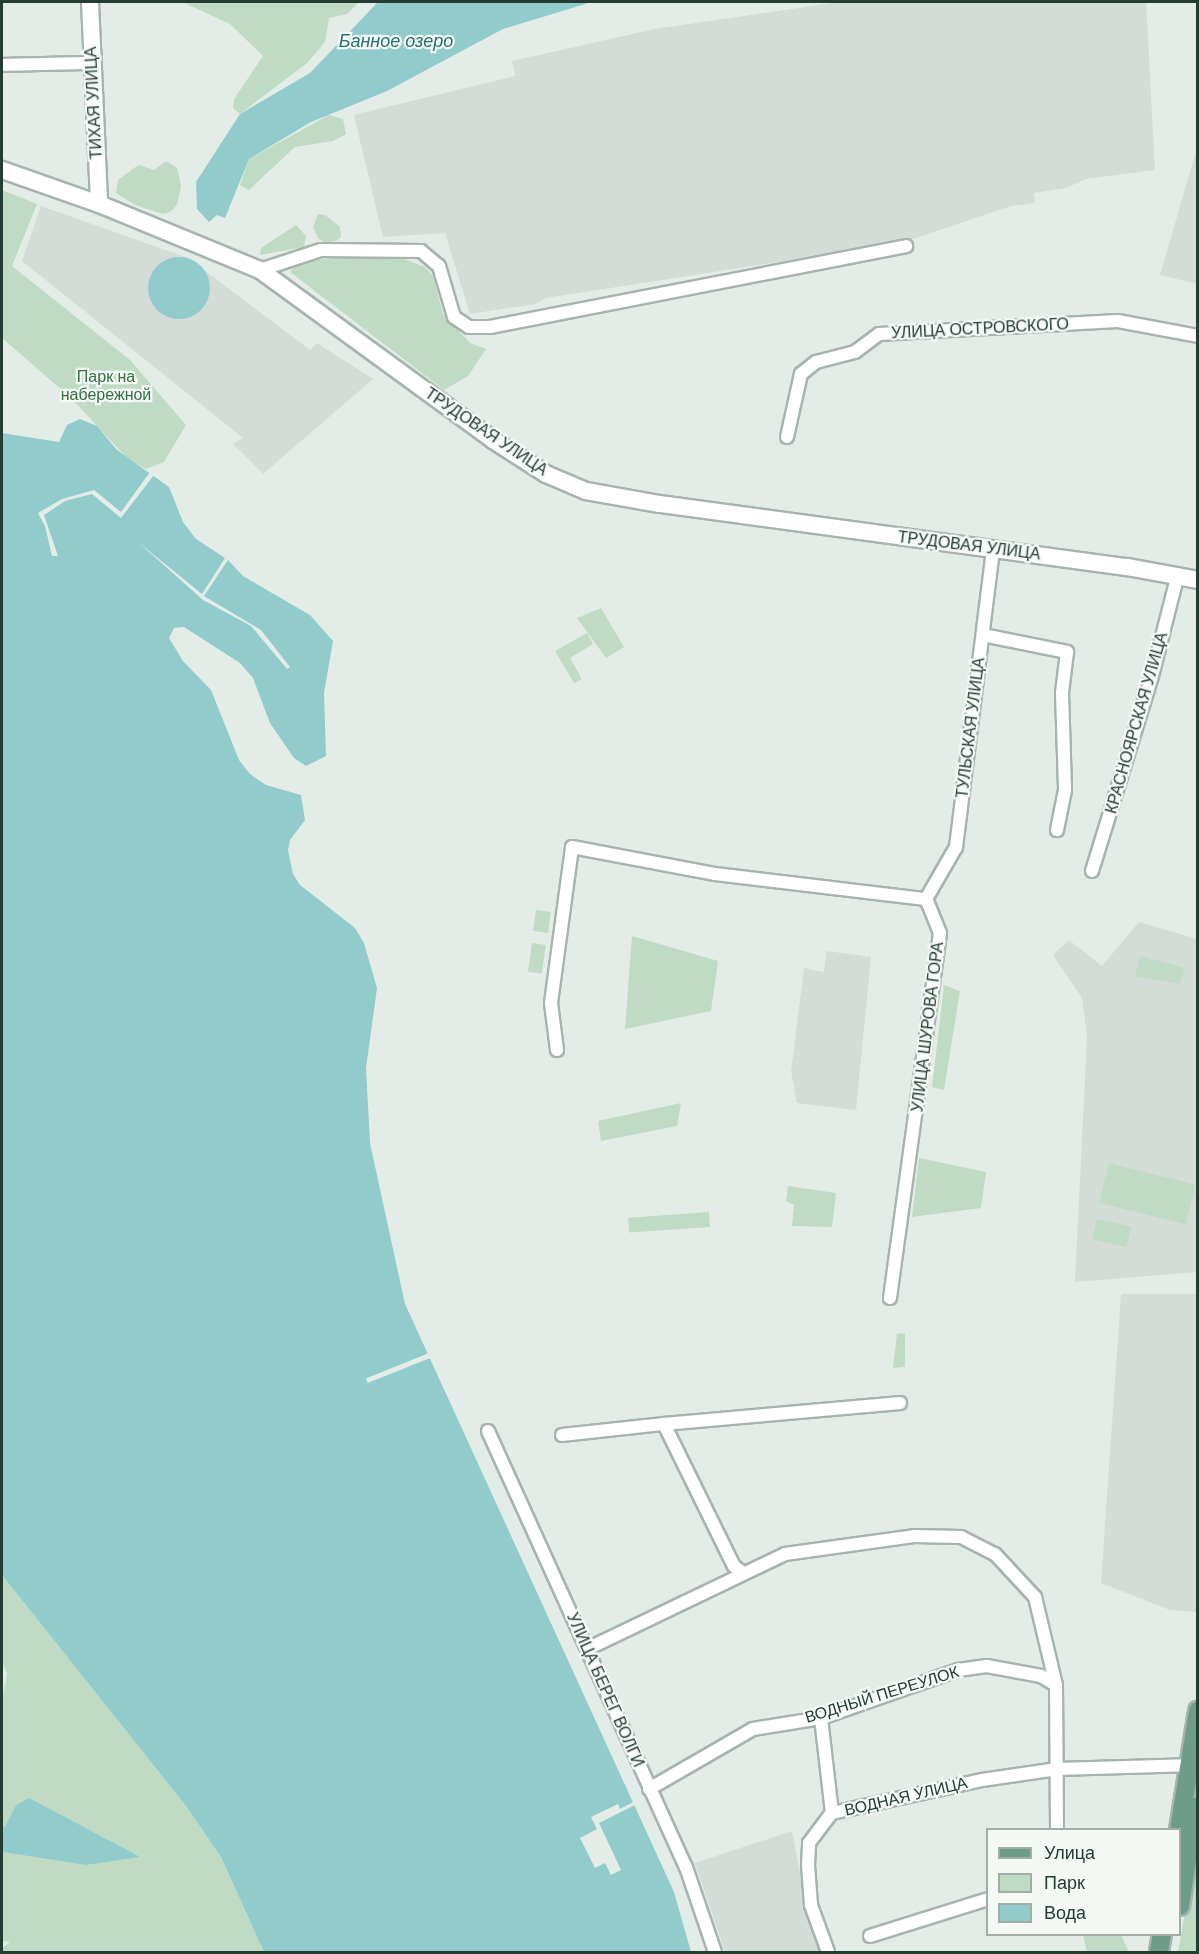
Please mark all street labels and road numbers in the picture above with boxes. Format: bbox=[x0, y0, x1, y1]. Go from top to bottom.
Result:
street label: ТИХАЯ УЛИЦА bbox=[81, 46, 107, 160]
street label: УЛИЦА ОСТРОВСКОГО bbox=[891, 315, 1069, 343]
street label: ТРУДОВАЯ УЛИЦА bbox=[421, 384, 551, 480]
street label: ТРУДОВАЯ УЛИЦА bbox=[897, 528, 1041, 564]
street label: КРАСНОЯРСКАЯ УЛИЦА bbox=[1102, 630, 1172, 816]
street label: ТУЛЬСКАЯ УЛИЦА bbox=[953, 657, 989, 799]
street label: УЛИЦА ШУРОВА ГОРА bbox=[908, 941, 948, 1113]
street label: УЛИЦА БЕРЕГ ВОЛГИ bbox=[562, 1610, 648, 1770]
street label: ВОДНЫЙ ПЕРЕУЛОК bbox=[803, 1662, 961, 1728]
street label: ВОДНАЯ УЛИЦА bbox=[843, 1774, 969, 1820]

